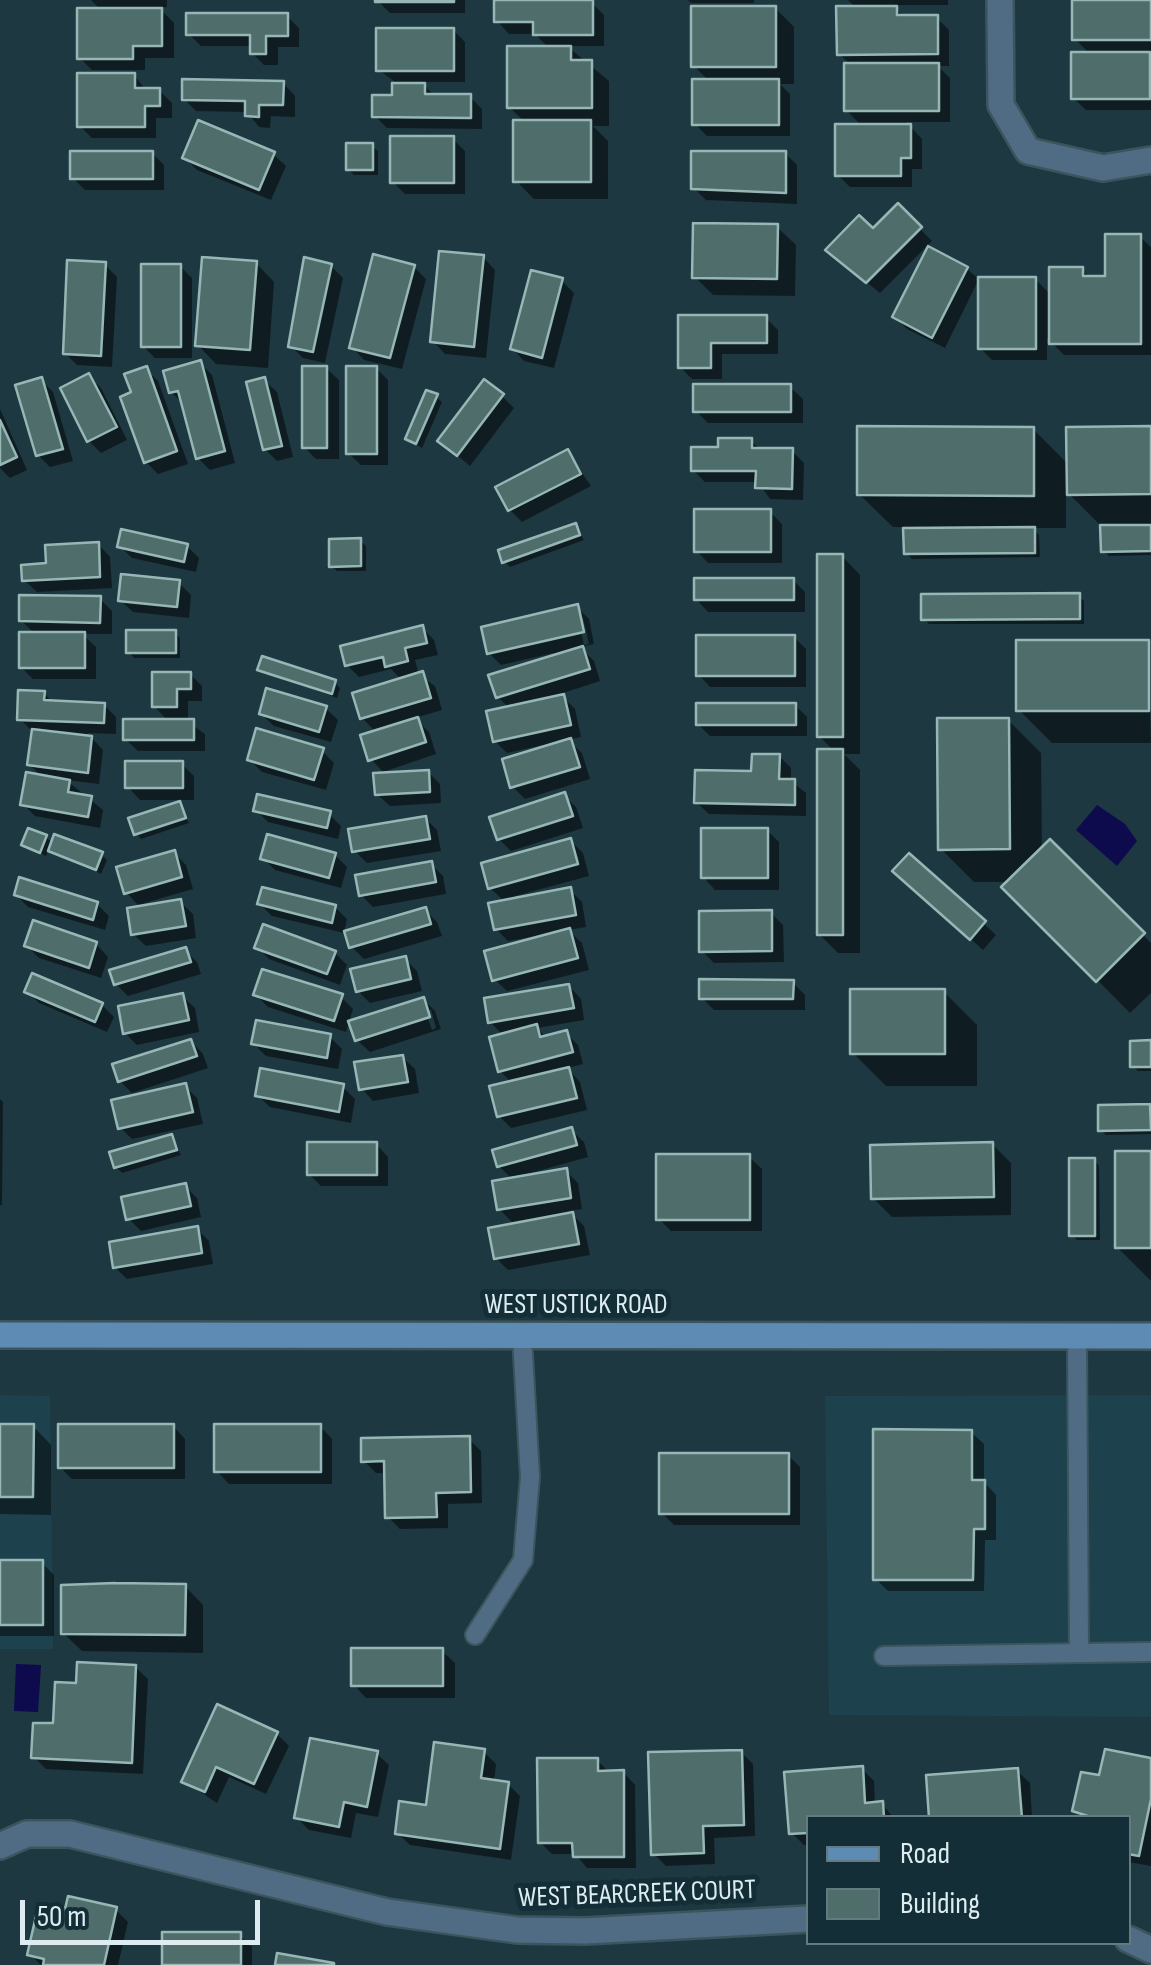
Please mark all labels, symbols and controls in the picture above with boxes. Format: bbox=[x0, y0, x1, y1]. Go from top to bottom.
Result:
street label: WEST USTICK ROAD bbox=[485, 1289, 667, 1323]
legend bbox=[806, 1815, 1131, 1945]
text: Road bbox=[900, 1836, 950, 1872]
street label: WEST BEARCREEK COURT bbox=[518, 1874, 756, 1916]
scale bar bbox=[25, 1880, 265, 1942]
text: Building bbox=[900, 1886, 980, 1922]
text: 50 m bbox=[37, 1899, 86, 1935]

